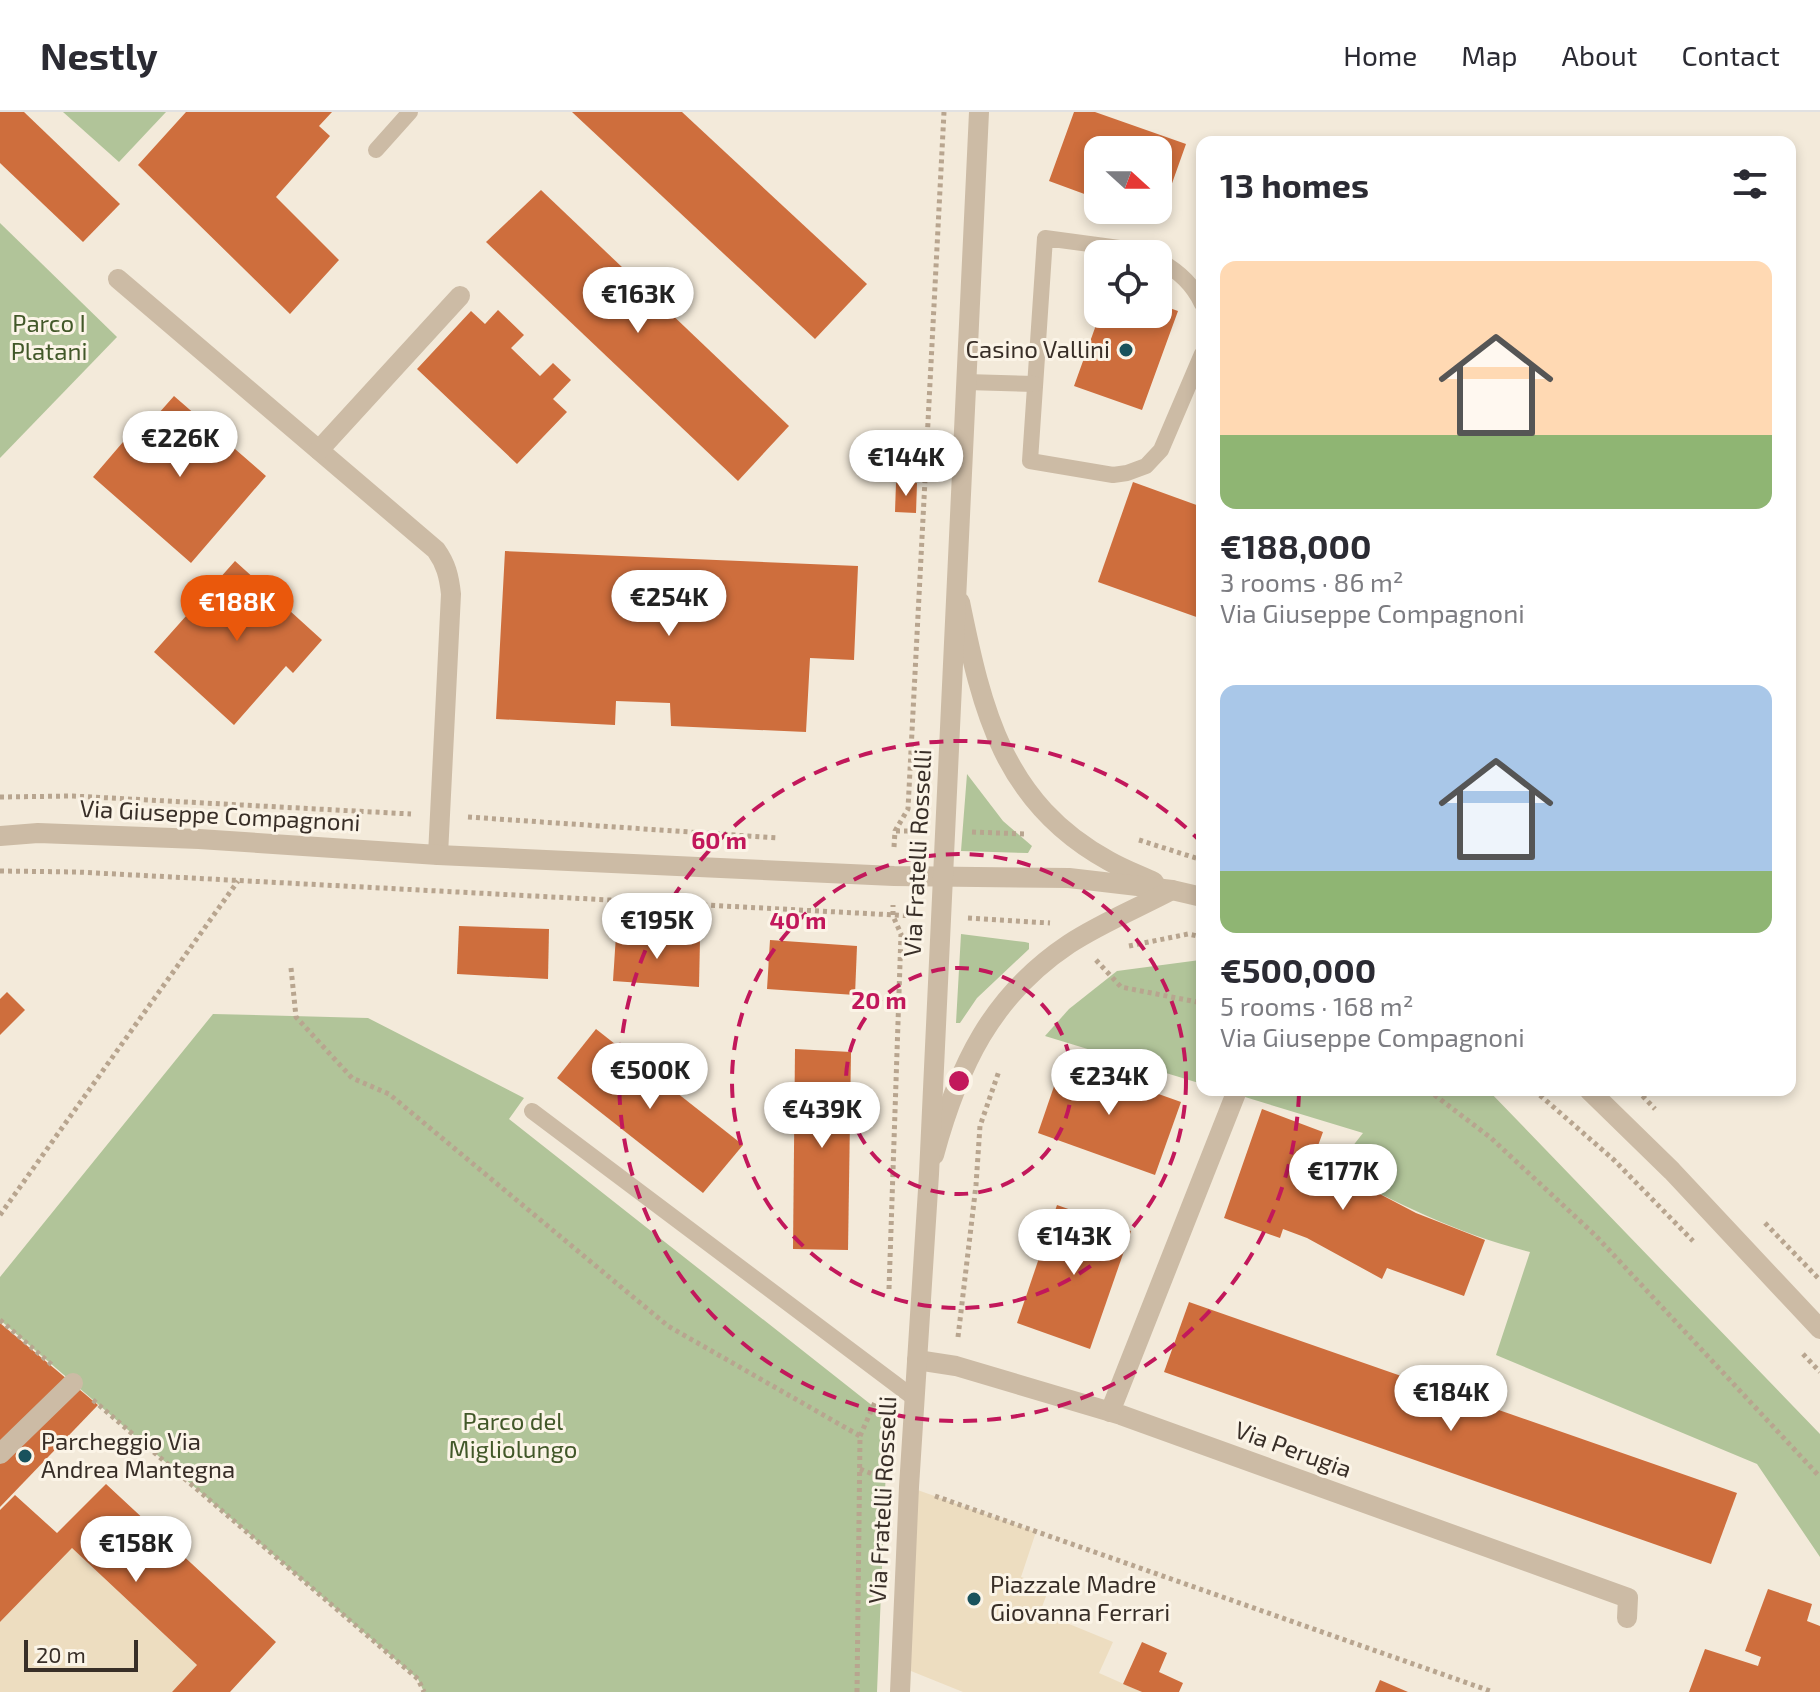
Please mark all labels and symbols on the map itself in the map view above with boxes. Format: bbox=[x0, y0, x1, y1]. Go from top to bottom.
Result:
north arrow bbox=[1084, 136, 1172, 224]
pin: €163K bbox=[582, 267, 694, 335]
park label: Parco I Platani bbox=[11, 308, 87, 365]
place label: Casino Vallini bbox=[965, 334, 1110, 363]
marker: Casino Vallini bbox=[1117, 341, 1135, 359]
pin: €226K bbox=[124, 411, 236, 479]
pin: €144K bbox=[850, 430, 962, 498]
pin: €254K bbox=[613, 570, 725, 638]
pin: €188K bbox=[181, 575, 293, 643]
street label: Via Fratelli Rosselli bbox=[897, 748, 936, 957]
street label: Via Giuseppe Compagnoni bbox=[79, 793, 361, 836]
text: 60 m bbox=[691, 825, 747, 854]
pin: €195K bbox=[601, 893, 713, 961]
text: 40 m bbox=[770, 905, 826, 934]
text: 20 m bbox=[851, 985, 907, 1014]
pin: €500K bbox=[594, 1043, 706, 1111]
pin: €234K bbox=[1053, 1049, 1165, 1117]
centre of rings bbox=[945, 1067, 973, 1095]
pin: €439K bbox=[766, 1082, 878, 1150]
pin: €177K bbox=[1287, 1144, 1399, 1212]
pin: €143K bbox=[1018, 1209, 1130, 1277]
pin: €184K bbox=[1395, 1365, 1507, 1433]
street label: Via Fratelli Rosselli bbox=[862, 1395, 901, 1604]
park label: Parco del Migliolungo bbox=[449, 1406, 577, 1463]
street label: Via Perugia bbox=[1231, 1414, 1356, 1483]
place label: Parcheggio Via Andrea Mantegna bbox=[41, 1426, 235, 1483]
marker: Parcheggio Via Andrea Mantegna bbox=[16, 1447, 34, 1465]
pin: €158K bbox=[80, 1516, 192, 1584]
place label: Piazzale Madre Giovanna Ferrari bbox=[990, 1569, 1170, 1626]
marker: Piazzale Madre Giovanna Ferrari bbox=[965, 1590, 983, 1608]
scale bar bbox=[24, 1636, 138, 1672]

